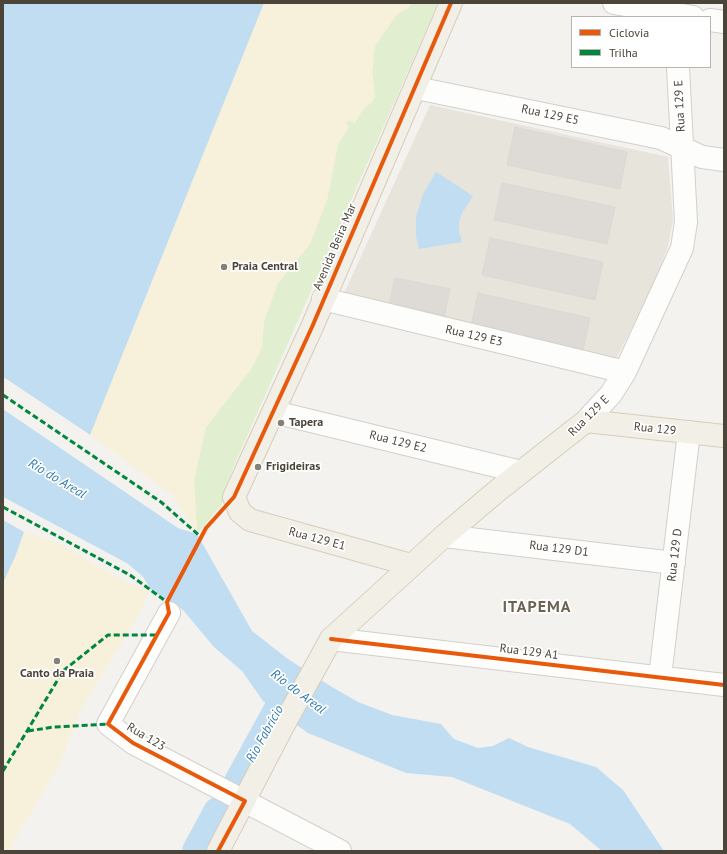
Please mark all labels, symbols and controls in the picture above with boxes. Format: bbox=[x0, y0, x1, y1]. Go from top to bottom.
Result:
legend bbox=[571, 16, 711, 68]
text: Ciclovia bbox=[609, 25, 649, 40]
text: Trilha bbox=[609, 45, 638, 60]
street label: Rua 129 E bbox=[671, 80, 689, 132]
street label: Rua 129 E5 bbox=[520, 102, 580, 128]
street label: Avenida Beira Mar bbox=[310, 201, 360, 293]
place label: Praia Central bbox=[232, 260, 298, 274]
marker: Praia Central bbox=[219, 262, 229, 272]
street label: Rua 129 E3 bbox=[444, 322, 504, 350]
street label: Rua 129 E bbox=[566, 393, 612, 439]
place label: Tapera bbox=[289, 416, 323, 430]
marker: Tapera bbox=[276, 418, 286, 428]
street label: Rua 129 bbox=[633, 420, 677, 438]
street label: Rua 129 E2 bbox=[368, 428, 428, 456]
water label: Rio do Areal bbox=[25, 456, 89, 502]
place label: Frigideiras bbox=[266, 460, 320, 474]
marker: Frigideiras bbox=[253, 462, 263, 472]
street label: Rua 129 E1 bbox=[287, 524, 347, 554]
street label: Rua 129 D bbox=[665, 528, 685, 582]
street label: Rua 129 D1 bbox=[528, 538, 590, 560]
district label: ITAPEMA bbox=[502, 597, 572, 617]
street label: Rua 129 A1 bbox=[499, 641, 559, 663]
marker: Canto da Praia bbox=[52, 656, 62, 666]
water label: Rio do Areal bbox=[268, 666, 328, 718]
place label: Canto da Praia bbox=[20, 667, 94, 681]
water label: Rio Fabrício bbox=[243, 703, 287, 765]
street label: Rua 123 bbox=[124, 720, 168, 754]

